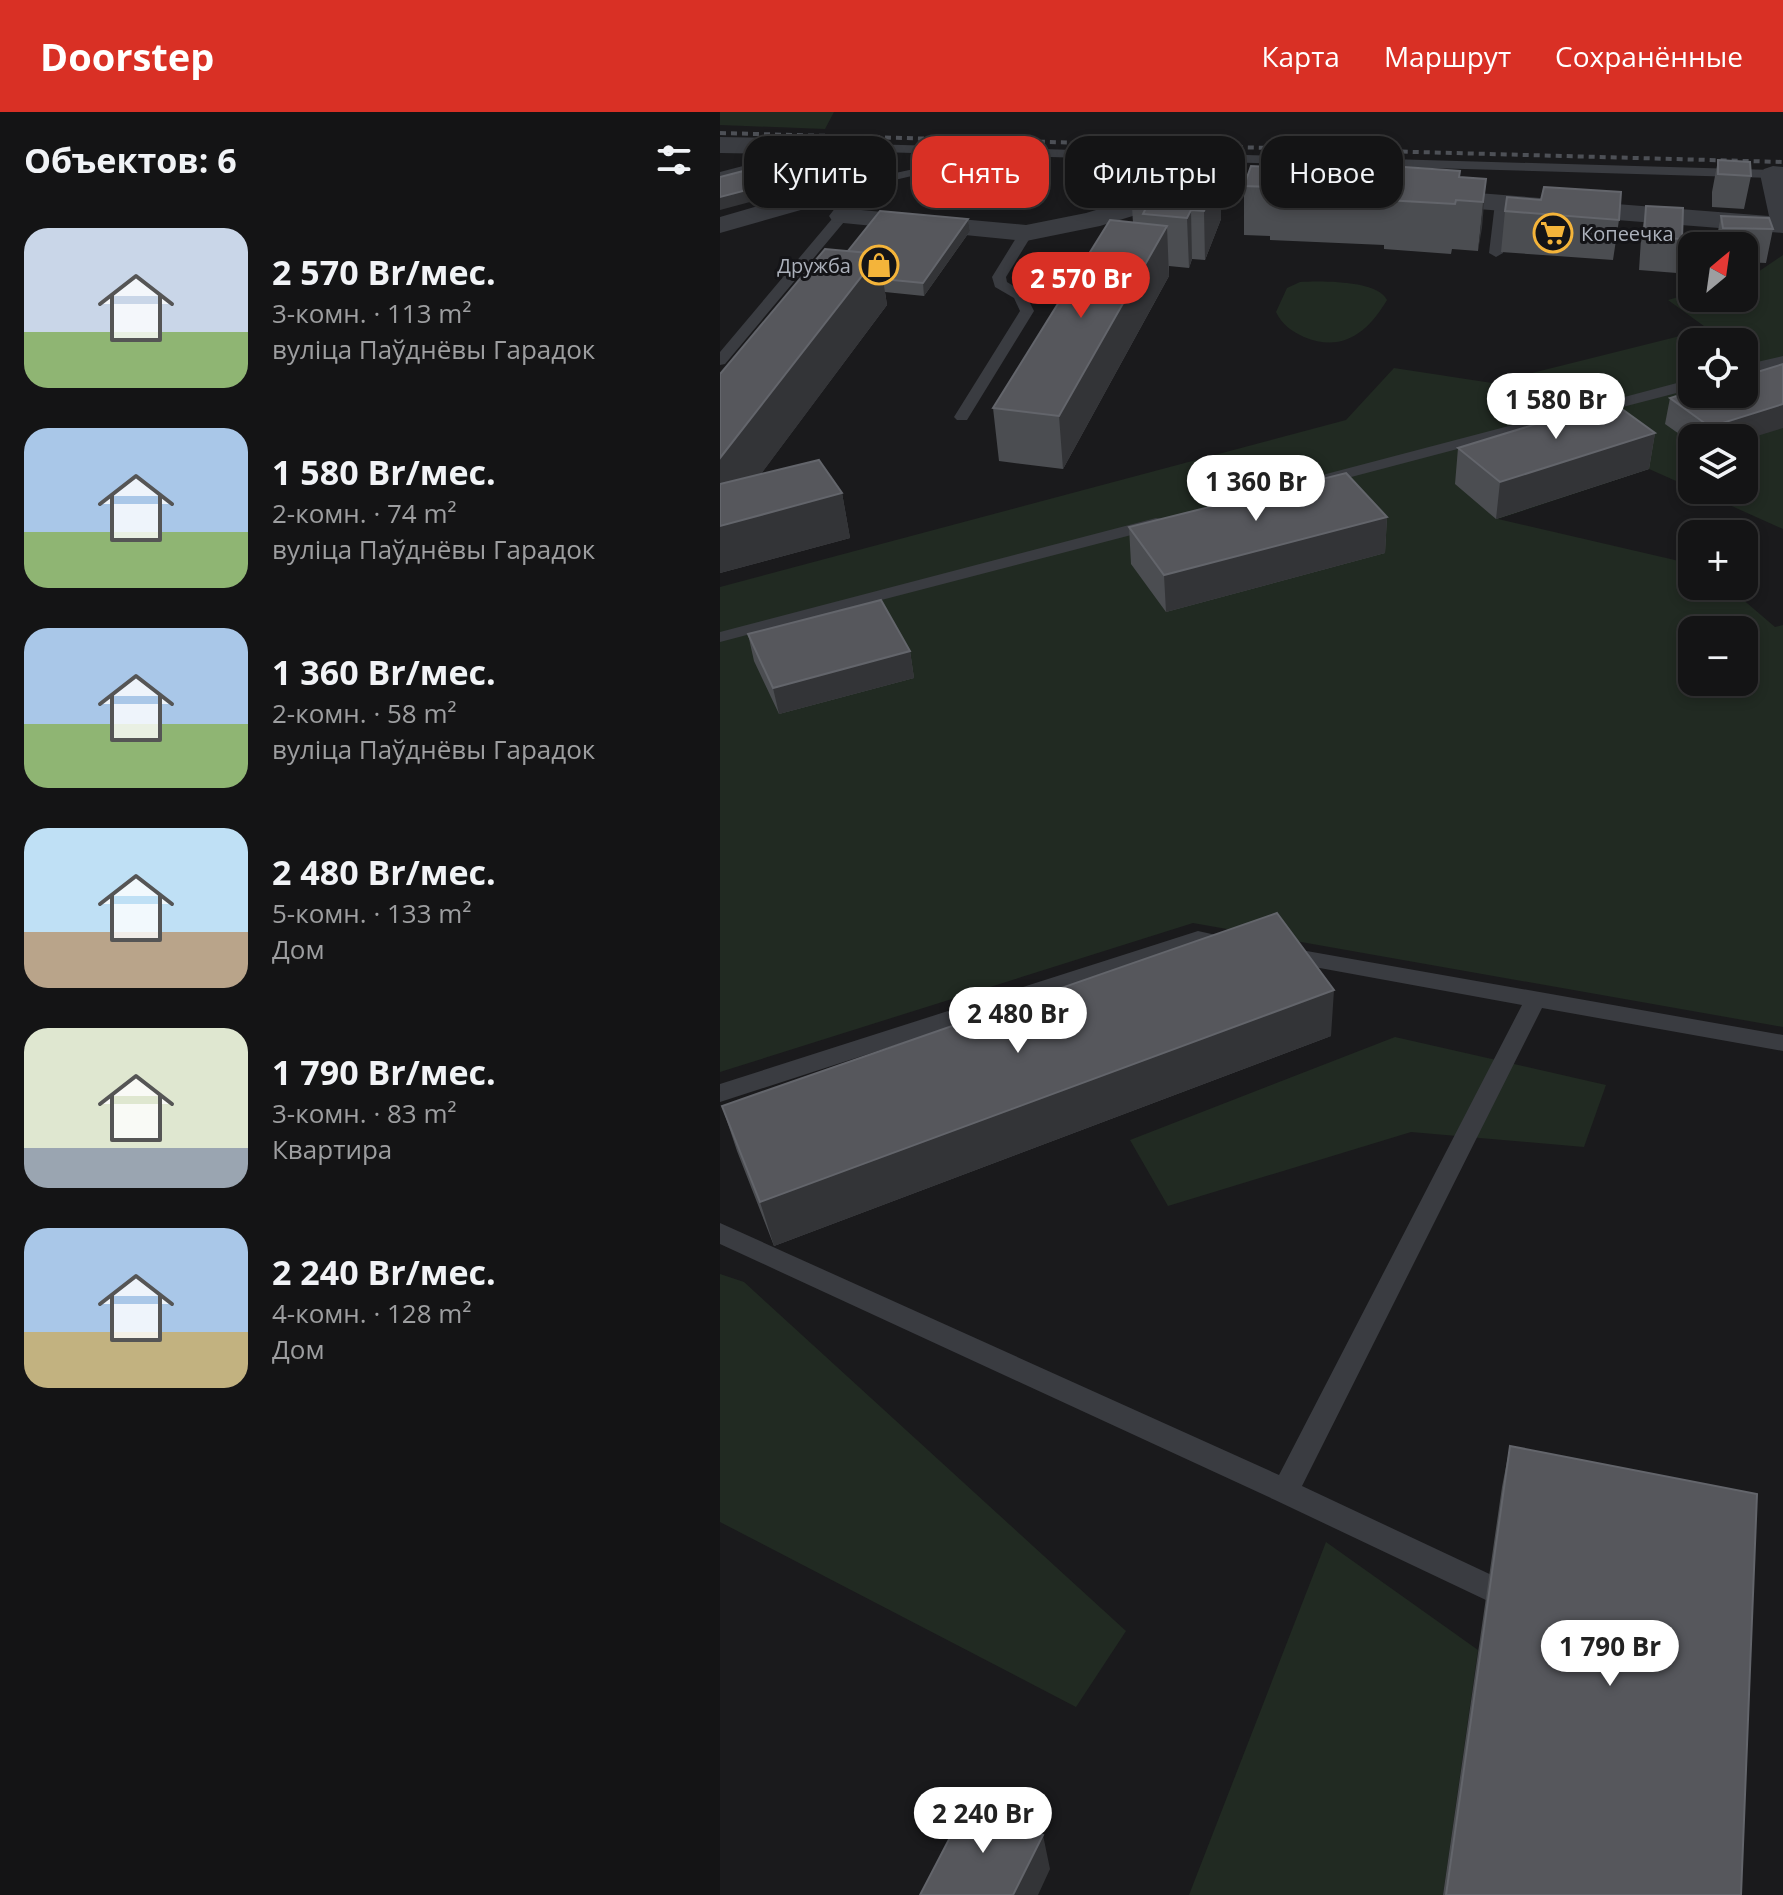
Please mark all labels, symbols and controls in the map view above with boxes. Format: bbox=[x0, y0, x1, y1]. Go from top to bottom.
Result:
text: Doorstep bbox=[40, 30, 214, 82]
text: Карта bbox=[1261, 37, 1340, 75]
text: Маршрут bbox=[1384, 37, 1511, 75]
text: Сохранённые bbox=[1555, 37, 1743, 75]
chip: Купить bbox=[744, 136, 896, 208]
chip: Снять bbox=[912, 136, 1049, 208]
chip: Фильтры bbox=[1065, 136, 1245, 208]
chip: Новое bbox=[1261, 136, 1403, 208]
text: Объектов: 6 bbox=[24, 137, 237, 183]
icon: filters bbox=[652, 138, 696, 182]
supermarket icon: Копеечка bbox=[1532, 212, 1574, 254]
place label: Копеечка bbox=[1581, 220, 1674, 247]
north arrow bbox=[1678, 232, 1758, 312]
map controls bbox=[1678, 232, 1758, 696]
shop icon: Дружба bbox=[858, 244, 900, 286]
text: 2 570 Br/мес. bbox=[272, 249, 496, 295]
place label: Дружба bbox=[777, 252, 851, 279]
pin: 2 570 Br bbox=[998, 252, 1164, 320]
icon: home bbox=[88, 260, 184, 356]
text: 2 570 Br bbox=[1030, 260, 1132, 296]
text: 3-комн. · 113 m² bbox=[272, 295, 471, 331]
button: locate bbox=[1678, 328, 1758, 408]
text: вуліца Паўднёвы Гарадок bbox=[272, 331, 595, 367]
pin: 1 580 Br bbox=[1473, 373, 1639, 441]
text: 1 580 Br bbox=[1505, 381, 1607, 417]
button: layers bbox=[1678, 424, 1758, 504]
text: 1 580 Br/мес. bbox=[272, 449, 496, 495]
pin: 1 360 Br bbox=[1173, 455, 1339, 523]
icon: home bbox=[88, 460, 184, 556]
text: 1 360 Br bbox=[1205, 463, 1307, 499]
text: 2-комн. · 74 m² bbox=[272, 495, 457, 531]
button: + bbox=[1678, 520, 1758, 600]
text: вуліца Паўднёвы Гарадок bbox=[272, 531, 595, 567]
button: − bbox=[1678, 616, 1758, 696]
text: 1 360 Br/мес. bbox=[272, 649, 496, 695]
icon: home bbox=[88, 660, 184, 756]
text: 2-комн. · 58 m² bbox=[272, 695, 457, 731]
text: вуліца Паўднёвы Гарадок bbox=[272, 731, 595, 767]
text: 2 480 Br/мес. bbox=[272, 849, 496, 895]
icon: home bbox=[88, 860, 184, 956]
text: 5-комн. · 133 m² bbox=[272, 895, 471, 931]
text: Дом bbox=[272, 931, 325, 967]
pin: 2 480 Br bbox=[935, 987, 1101, 1055]
text: 2 480 Br bbox=[967, 995, 1069, 1031]
text: 1 790 Br/мес. bbox=[272, 1049, 496, 1095]
icon: home bbox=[88, 1060, 184, 1156]
text: 3-комн. · 83 m² bbox=[272, 1095, 457, 1131]
text: Квартира bbox=[272, 1131, 392, 1167]
text: 2 240 Br/мес. bbox=[272, 1249, 496, 1295]
icon: home bbox=[88, 1260, 184, 1356]
text: 4-комн. · 128 m² bbox=[272, 1295, 471, 1331]
text: Дом bbox=[272, 1331, 325, 1367]
pin: 1 790 Br bbox=[1527, 1620, 1693, 1688]
text: 1 790 Br bbox=[1559, 1628, 1661, 1664]
pin: 2 240 Br bbox=[900, 1787, 1066, 1855]
text: 2 240 Br bbox=[932, 1795, 1034, 1831]

